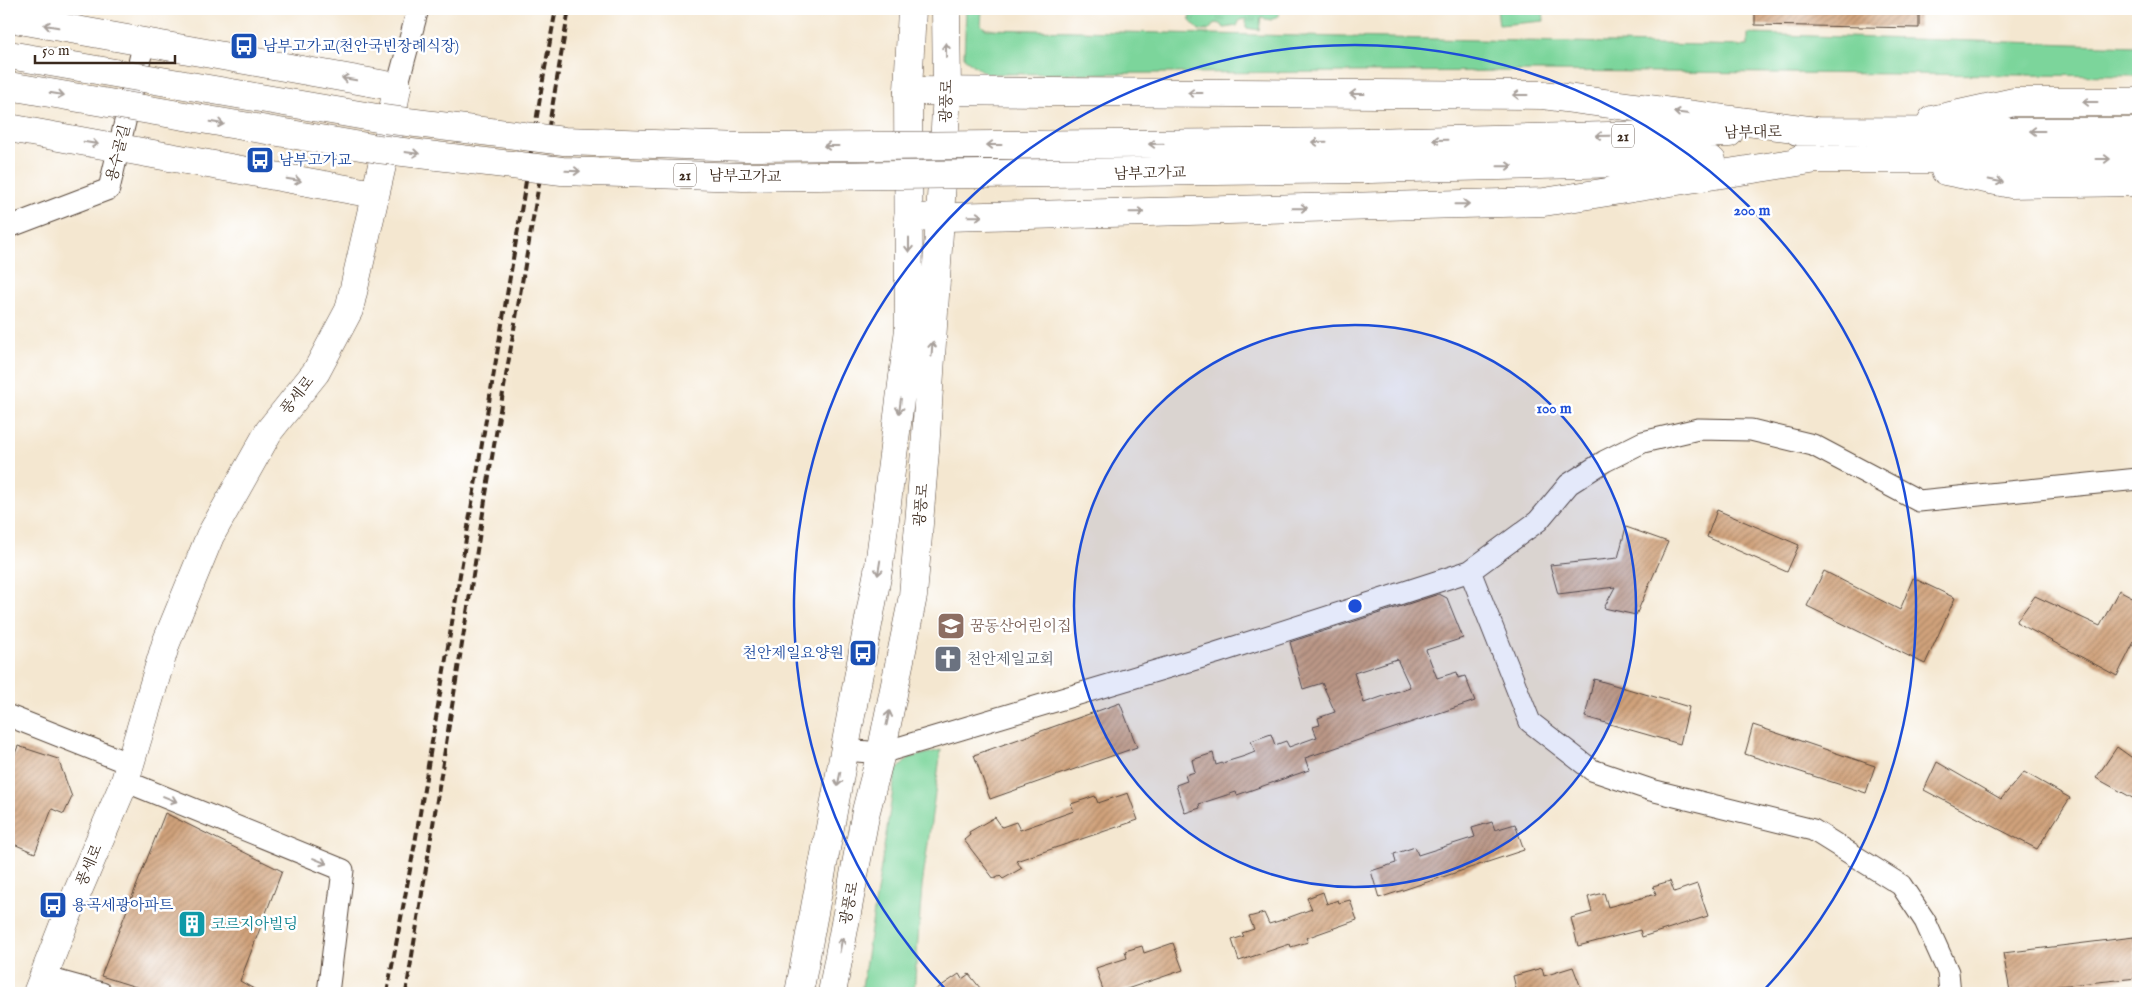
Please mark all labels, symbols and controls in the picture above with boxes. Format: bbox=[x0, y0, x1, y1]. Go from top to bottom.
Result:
one-way arrow bbox=[44, 20, 60, 30]
bus stop icon: 남부고가교(천안국빈장례식장) bbox=[229, 31, 259, 61]
scale bar bbox=[35, 32, 175, 64]
place label: 남부고가교(천안국빈장례식장) bbox=[263, 37, 459, 56]
text: 50 m bbox=[42, 41, 70, 60]
one-way arrow bbox=[941, 43, 951, 59]
one-way arrow bbox=[342, 73, 358, 83]
street label: 광풍로 bbox=[936, 78, 957, 123]
one-way arrow bbox=[1187, 88, 1203, 98]
one-way arrow bbox=[1349, 89, 1366, 99]
one-way arrow bbox=[48, 90, 64, 100]
one-way arrow bbox=[1512, 90, 1528, 100]
one-way arrow bbox=[2082, 97, 2098, 107]
one-way arrow bbox=[1673, 108, 1689, 118]
one-way arrow bbox=[208, 118, 224, 128]
street label: 남부대로 bbox=[1724, 122, 1783, 143]
street label: 용수골길 bbox=[102, 123, 135, 184]
road number: 21 bbox=[1612, 124, 1634, 148]
one-way arrow bbox=[2029, 126, 2046, 136]
one-way arrow bbox=[1595, 131, 1611, 141]
one-way arrow bbox=[1432, 135, 1448, 145]
one-way arrow bbox=[1311, 137, 1328, 147]
one-way arrow bbox=[83, 139, 99, 149]
one-way arrow bbox=[1149, 139, 1165, 149]
one-way arrow bbox=[986, 140, 1002, 150]
one-way arrow bbox=[824, 141, 840, 151]
bus stop icon: 남부고가교 bbox=[245, 145, 275, 175]
one-way arrow bbox=[404, 148, 420, 158]
place label: 남부고가교 bbox=[279, 151, 352, 170]
one-way arrow bbox=[2094, 154, 2111, 164]
one-way arrow bbox=[1496, 161, 1513, 171]
street label: 남부고가교 bbox=[1114, 163, 1187, 184]
road number: 21 bbox=[674, 164, 696, 186]
street label: 남부고가교 bbox=[709, 166, 782, 187]
one-way arrow bbox=[565, 167, 581, 176]
one-way arrow bbox=[286, 175, 302, 185]
one-way arrow bbox=[1988, 176, 2004, 186]
one-way arrow bbox=[1454, 199, 1470, 209]
text: 200 m bbox=[1734, 201, 1771, 220]
one-way arrow bbox=[1291, 203, 1307, 213]
one-way arrow bbox=[1128, 207, 1145, 217]
one-way arrow bbox=[966, 211, 982, 221]
one-way arrow bbox=[904, 236, 914, 252]
one-way arrow bbox=[927, 341, 936, 357]
street label: 풍세로 bbox=[277, 372, 319, 418]
one-way arrow bbox=[894, 398, 904, 414]
text: 100 m bbox=[1536, 399, 1572, 418]
street label: 광풍로 bbox=[910, 482, 933, 528]
one-way arrow bbox=[874, 559, 884, 575]
centre of rings bbox=[1346, 597, 1364, 615]
school or university icon: 꿈동산어린이집 bbox=[936, 611, 966, 641]
place label: 꿈동산어린이집 bbox=[970, 617, 1071, 636]
bus stop icon: 천안제일요양원 bbox=[848, 638, 878, 668]
place label: 천안제일요양원 bbox=[743, 644, 844, 663]
church icon: 천안제일교회 bbox=[933, 644, 963, 674]
place label: 천안제일교회 bbox=[967, 650, 1054, 669]
one-way arrow bbox=[884, 710, 893, 726]
one-way arrow bbox=[834, 771, 844, 787]
one-way arrow bbox=[162, 795, 177, 805]
street label: 풍세로 bbox=[72, 841, 107, 889]
one-way arrow bbox=[312, 857, 327, 866]
street label: 광풍로 bbox=[836, 879, 863, 926]
bus stop icon: 용곡세광아파트 bbox=[38, 890, 68, 920]
place label: 용곡세광아파트 bbox=[72, 896, 174, 915]
building icon: 코르지아빌딩 bbox=[177, 909, 207, 939]
place label: 코르지아빌딩 bbox=[211, 915, 298, 934]
one-way arrow bbox=[836, 938, 846, 954]

